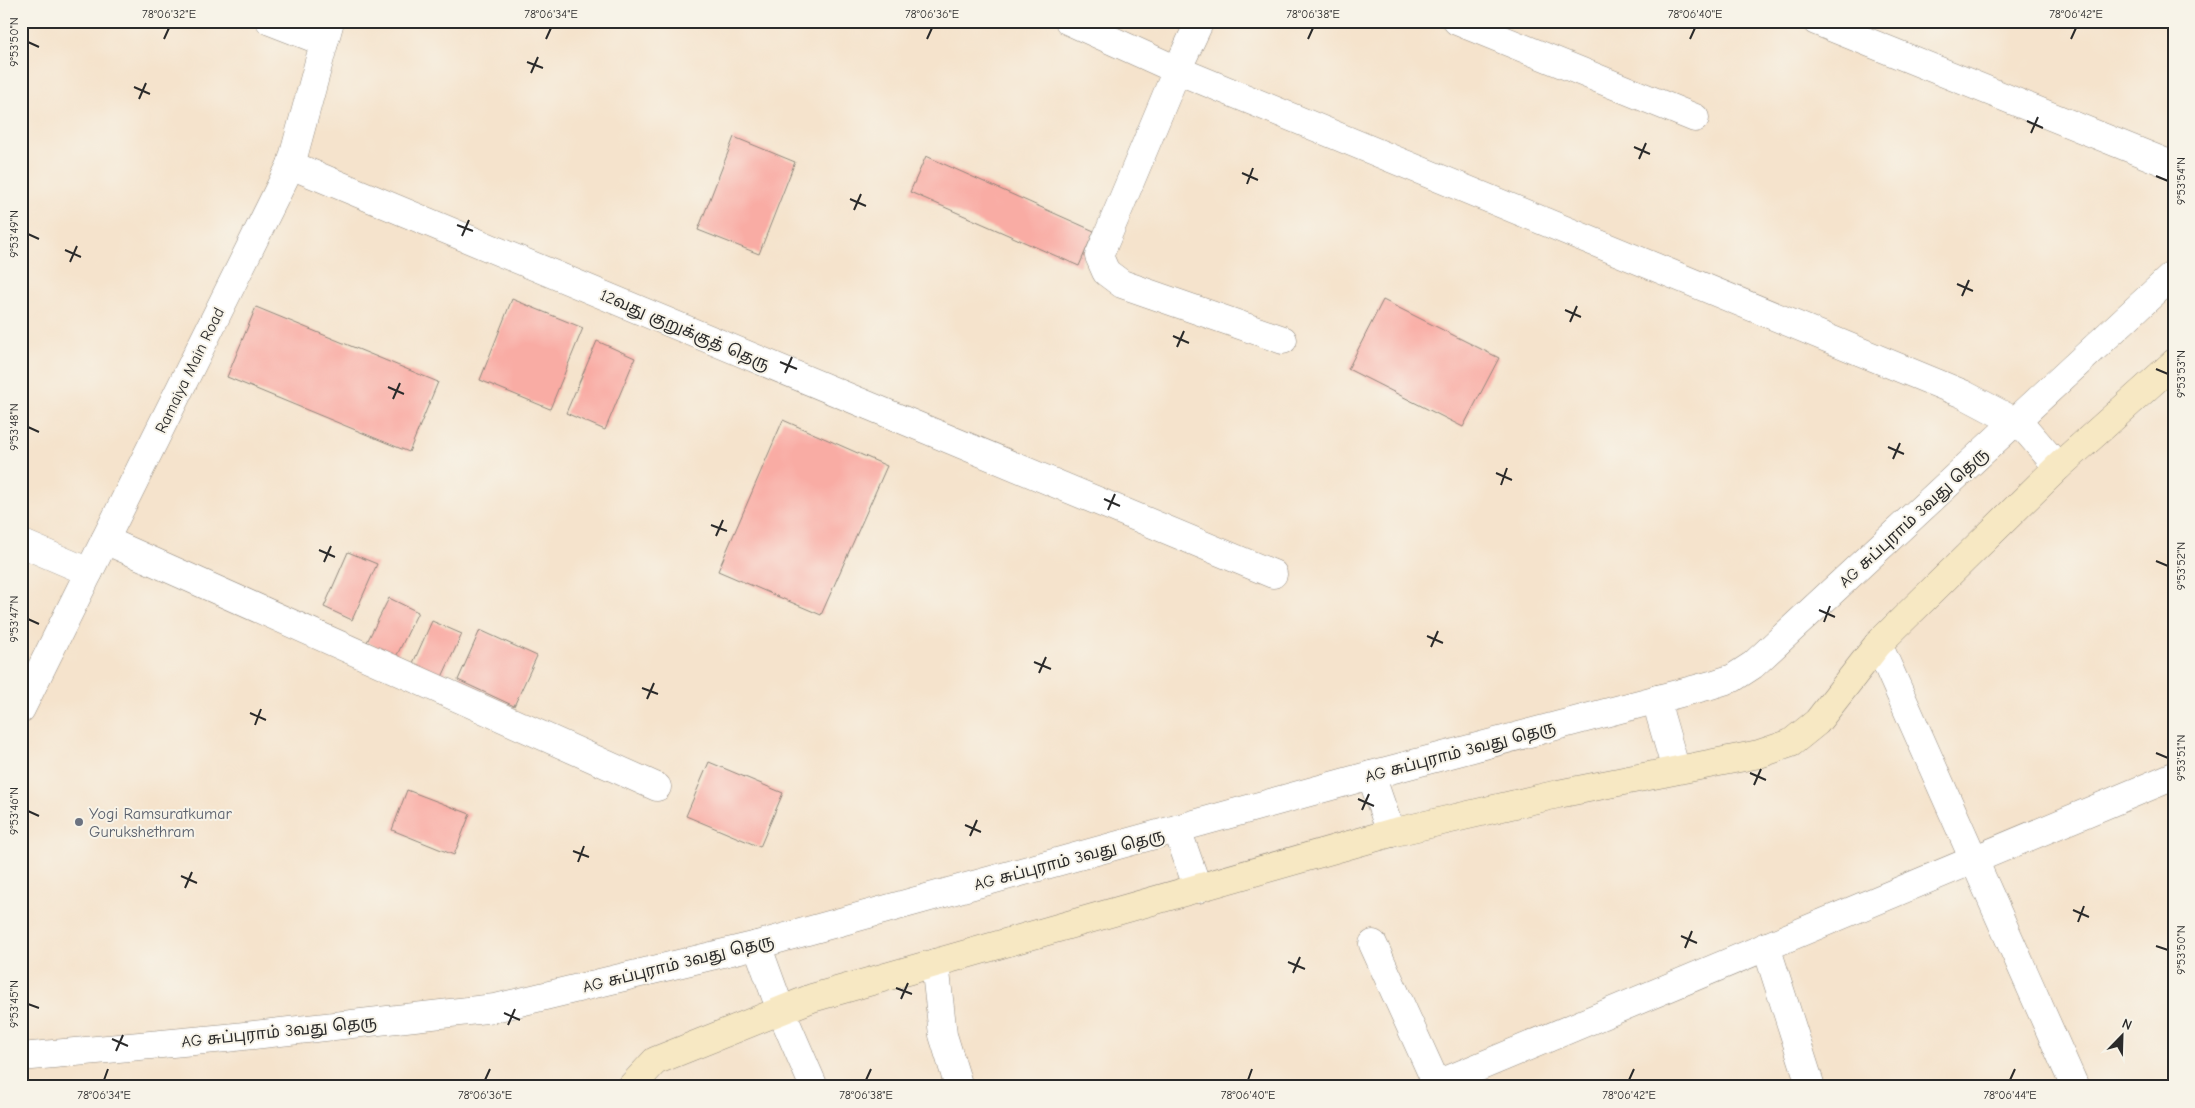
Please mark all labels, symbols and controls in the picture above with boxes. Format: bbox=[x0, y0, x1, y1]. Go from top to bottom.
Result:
text: 78°06'32"E bbox=[142, 7, 196, 21]
text: 78°06'34"E bbox=[524, 7, 578, 21]
text: 78°06'36"E bbox=[905, 7, 959, 21]
text: 78°06'38"E bbox=[1286, 7, 1340, 21]
text: 78°06'40"E bbox=[1668, 7, 1722, 21]
text: 78°06'42"E bbox=[2049, 7, 2103, 21]
text: 9°53'50"N bbox=[7, 17, 21, 67]
text: 9°53'54"N bbox=[2174, 157, 2188, 205]
text: 9°53'49"N bbox=[7, 210, 21, 258]
street label: 12வது குறுக்குத் தெரு bbox=[596, 286, 772, 376]
street label: Ramaiya Main Road bbox=[152, 305, 228, 436]
text: 9°53'53"N bbox=[2174, 350, 2188, 398]
text: 9°53'48"N bbox=[7, 403, 21, 451]
street label: AG சுப்புராம் 3வது தெரு bbox=[1836, 444, 1993, 593]
text: 9°53'52"N bbox=[2174, 542, 2188, 590]
text: 9°53'47"N bbox=[7, 596, 21, 642]
street label: AG சுப்புராம் 3வது தெரு bbox=[1363, 718, 1558, 788]
text: 9°53'51"N bbox=[2174, 735, 2188, 781]
text: 9°53'46"N bbox=[7, 787, 21, 835]
place label: Yogi Ramsuratkumar Gurukshethram bbox=[89, 805, 232, 841]
marker: Yogi Ramsuratkumar Gurukshethram bbox=[73, 816, 85, 828]
street label: AG சுப்புராம் 3வது தெரு bbox=[972, 826, 1167, 896]
text: 9°53'50"N bbox=[2174, 925, 2188, 975]
street label: AG சுப்புராம் 3வது தெரு bbox=[581, 931, 776, 998]
text: 9°53'45"N bbox=[7, 980, 21, 1028]
north arrow bbox=[2098, 1010, 2148, 1060]
street label: AG சுப்புராம் 3வது தெரு bbox=[180, 1013, 378, 1053]
text: N bbox=[2119, 1015, 2134, 1034]
text: 78°06'34"E bbox=[77, 1088, 131, 1102]
text: 78°06'36"E bbox=[458, 1088, 512, 1102]
text: 78°06'38"E bbox=[839, 1088, 893, 1102]
text: 78°06'40"E bbox=[1221, 1088, 1275, 1102]
text: 78°06'42"E bbox=[1602, 1088, 1656, 1102]
text: 78°06'44"E bbox=[1983, 1088, 2037, 1102]

